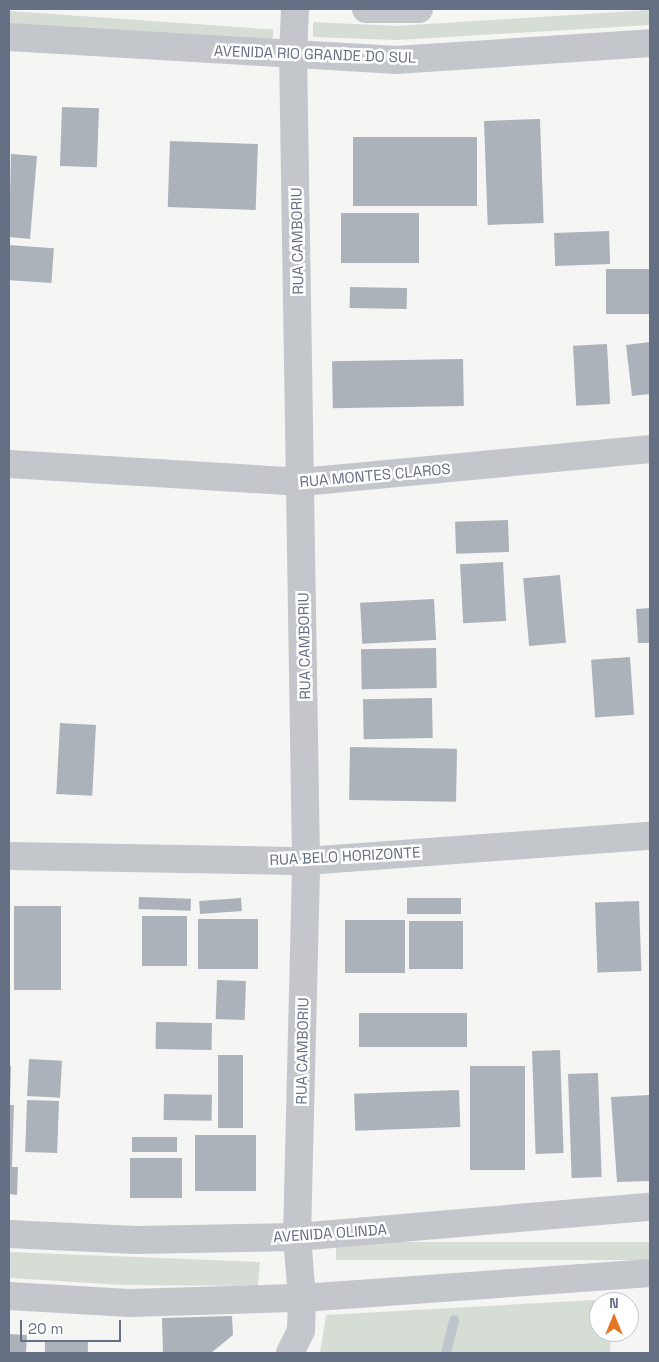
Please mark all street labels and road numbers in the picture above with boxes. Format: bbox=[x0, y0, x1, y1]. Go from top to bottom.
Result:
street label: AVENIDA RIO GRANDE DO SUL bbox=[214, 41, 416, 67]
street label: RUA CAMBORIU bbox=[287, 187, 307, 295]
street label: RUA MONTES CLAROS bbox=[299, 459, 451, 491]
street label: RUA CAMBORIU bbox=[294, 592, 314, 700]
street label: RUA BELO HORIZONTE bbox=[269, 843, 421, 869]
street label: RUA CAMBORIU bbox=[292, 997, 312, 1105]
street label: AVENIDA OLINDA bbox=[272, 1220, 388, 1246]

